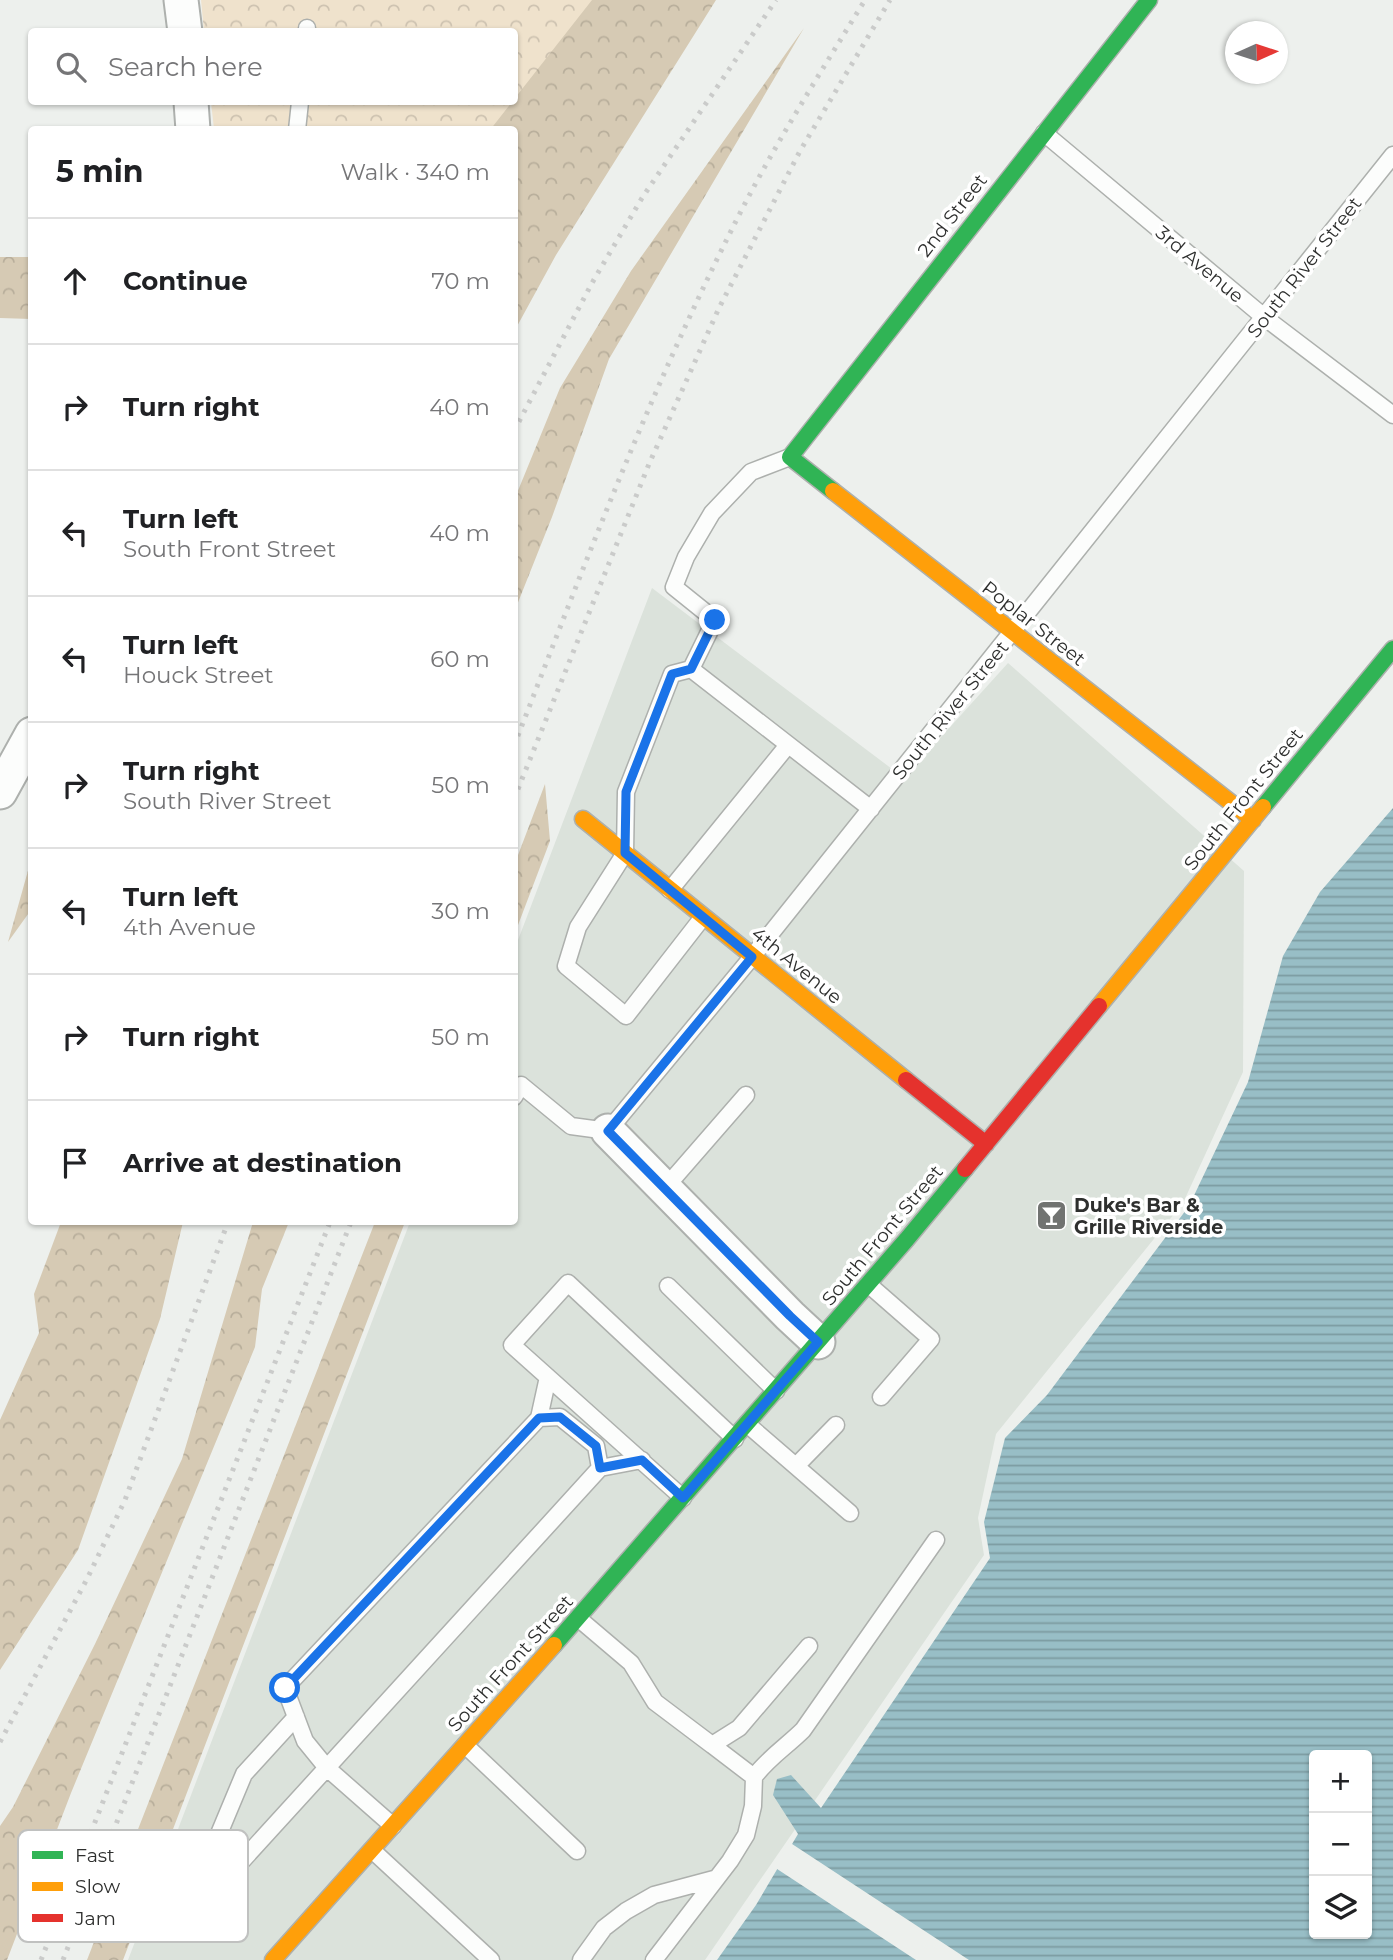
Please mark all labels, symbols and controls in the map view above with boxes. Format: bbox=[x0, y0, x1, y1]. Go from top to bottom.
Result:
north arrow bbox=[1225, 21, 1288, 84]
search box bbox=[28, 28, 518, 105]
icon: search bbox=[52, 48, 90, 86]
text: Search here bbox=[108, 51, 263, 83]
text: 5 min bbox=[56, 153, 144, 190]
text: Walk · 340 m bbox=[341, 158, 490, 186]
street label: 2nd Street bbox=[913, 169, 992, 261]
street label: South River Street bbox=[1242, 192, 1367, 342]
street label: 3rd Avenue bbox=[1151, 221, 1248, 308]
icon: ahead bbox=[56, 262, 94, 300]
text: Continue bbox=[123, 265, 248, 297]
text: 70 m bbox=[431, 267, 490, 295]
icon: right bbox=[56, 388, 94, 426]
text: Turn right bbox=[123, 391, 259, 423]
text: 40 m bbox=[429, 393, 490, 421]
text: Turn left bbox=[123, 503, 239, 535]
icon: left bbox=[56, 514, 94, 552]
text: 40 m bbox=[429, 519, 490, 547]
text: South Front Street bbox=[123, 535, 336, 563]
street label: Poplar Street bbox=[978, 576, 1090, 671]
route end bbox=[699, 604, 730, 635]
text: Turn left bbox=[123, 629, 239, 661]
street label: South River Street bbox=[887, 636, 1014, 784]
icon: left bbox=[56, 640, 94, 678]
text: 60 m bbox=[430, 645, 490, 673]
text: Houck Street bbox=[123, 661, 274, 689]
street label: South Front Street bbox=[1179, 723, 1308, 875]
text: Turn right bbox=[123, 755, 259, 787]
icon: right bbox=[56, 766, 94, 804]
text: 50 m bbox=[431, 771, 490, 799]
text: South River Street bbox=[123, 787, 332, 815]
text: Turn left bbox=[123, 881, 239, 913]
icon: left bbox=[56, 892, 94, 930]
text: 30 m bbox=[431, 897, 490, 925]
text: 4th Avenue bbox=[123, 913, 256, 941]
street label: 4th Avenue bbox=[747, 922, 847, 1009]
icon: right bbox=[56, 1018, 94, 1056]
text: Turn right bbox=[123, 1021, 259, 1053]
text: 50 m bbox=[431, 1023, 490, 1051]
icon: arrive bbox=[56, 1144, 94, 1182]
text: Arrive at destination bbox=[123, 1147, 402, 1179]
street label: South Front Street bbox=[817, 1160, 948, 1310]
place label: Duke's Bar & Grille Riverside bbox=[1074, 1194, 1223, 1239]
bar icon: Duke's Bar & Grille Riverside bbox=[1034, 1199, 1068, 1233]
street label: South Front Street bbox=[443, 1590, 578, 1736]
route start bbox=[269, 1672, 300, 1703]
map controls bbox=[1309, 1750, 1372, 1939]
button: + bbox=[1309, 1750, 1372, 1813]
button: − bbox=[1309, 1813, 1372, 1876]
legend bbox=[18, 1830, 248, 1942]
text: Fast bbox=[75, 1844, 115, 1867]
text: Slow bbox=[75, 1875, 120, 1898]
button: layers bbox=[1309, 1876, 1372, 1939]
text: Jam bbox=[74, 1907, 116, 1930]

